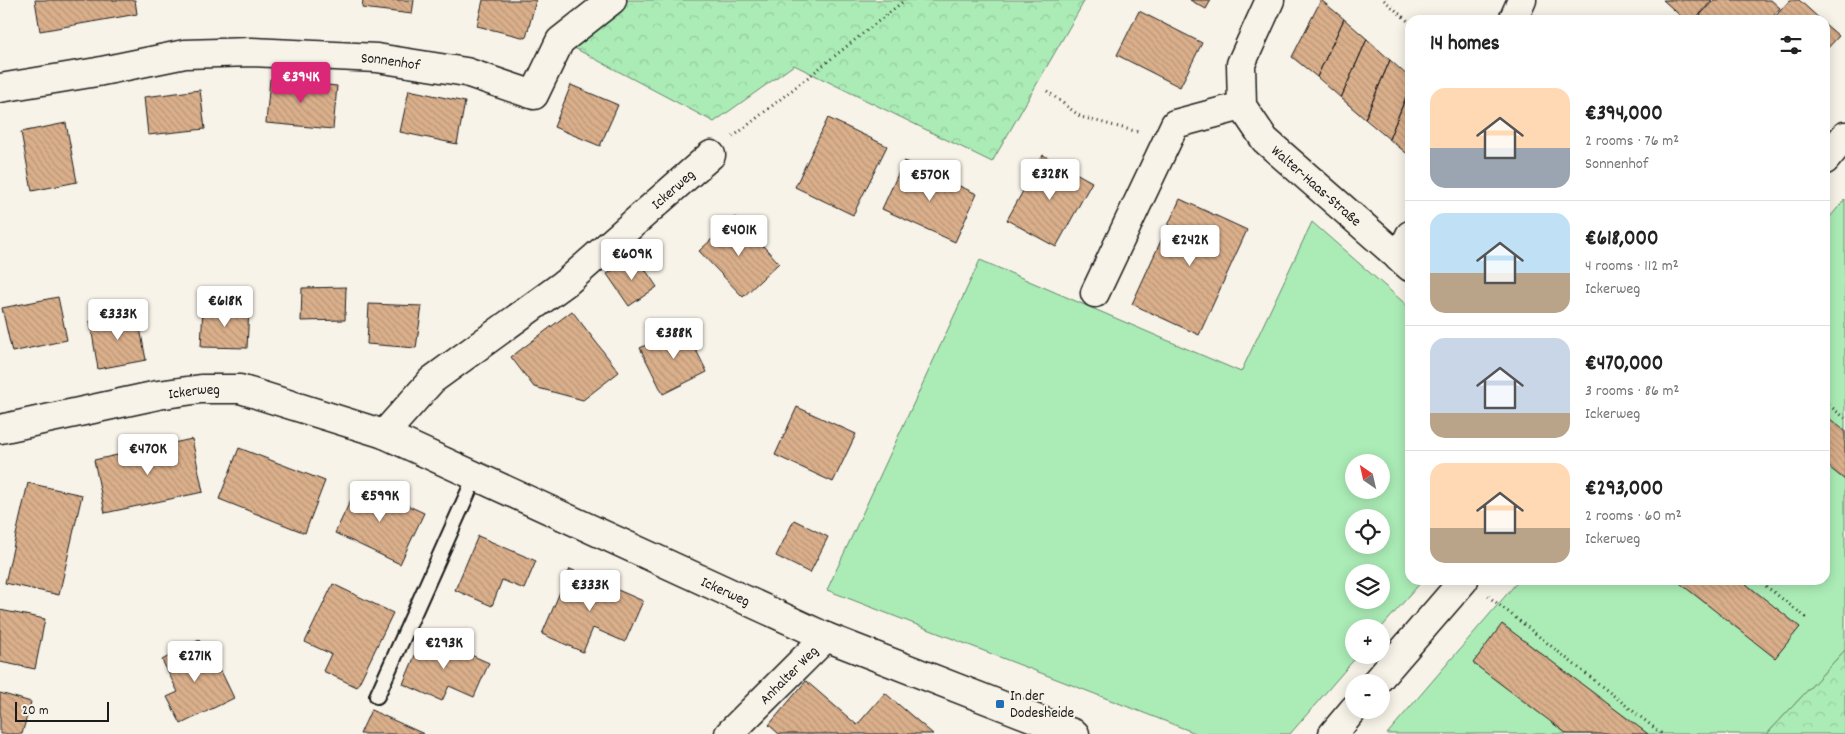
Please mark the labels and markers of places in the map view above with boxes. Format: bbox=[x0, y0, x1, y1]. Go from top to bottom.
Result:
pin: €394K bbox=[266, 62, 336, 104]
pin: €328K bbox=[1015, 158, 1085, 201]
pin: €570K bbox=[895, 160, 965, 202]
pin: €401K bbox=[704, 214, 774, 257]
pin: €242K bbox=[1155, 224, 1225, 267]
pin: €609K bbox=[597, 238, 667, 281]
pin: €618K bbox=[190, 286, 260, 328]
pin: €333K bbox=[83, 298, 153, 341]
pin: €388K bbox=[639, 318, 709, 360]
pin: €470K bbox=[113, 434, 183, 476]
pin: €599K bbox=[345, 480, 415, 523]
pin: €333K bbox=[555, 570, 625, 612]
pin: €293K bbox=[409, 628, 479, 670]
pin: €271K bbox=[160, 640, 230, 683]
place label: In der Dodesheide bbox=[1010, 686, 1075, 725]
marker: In der Dodesheide bbox=[994, 698, 1006, 710]

